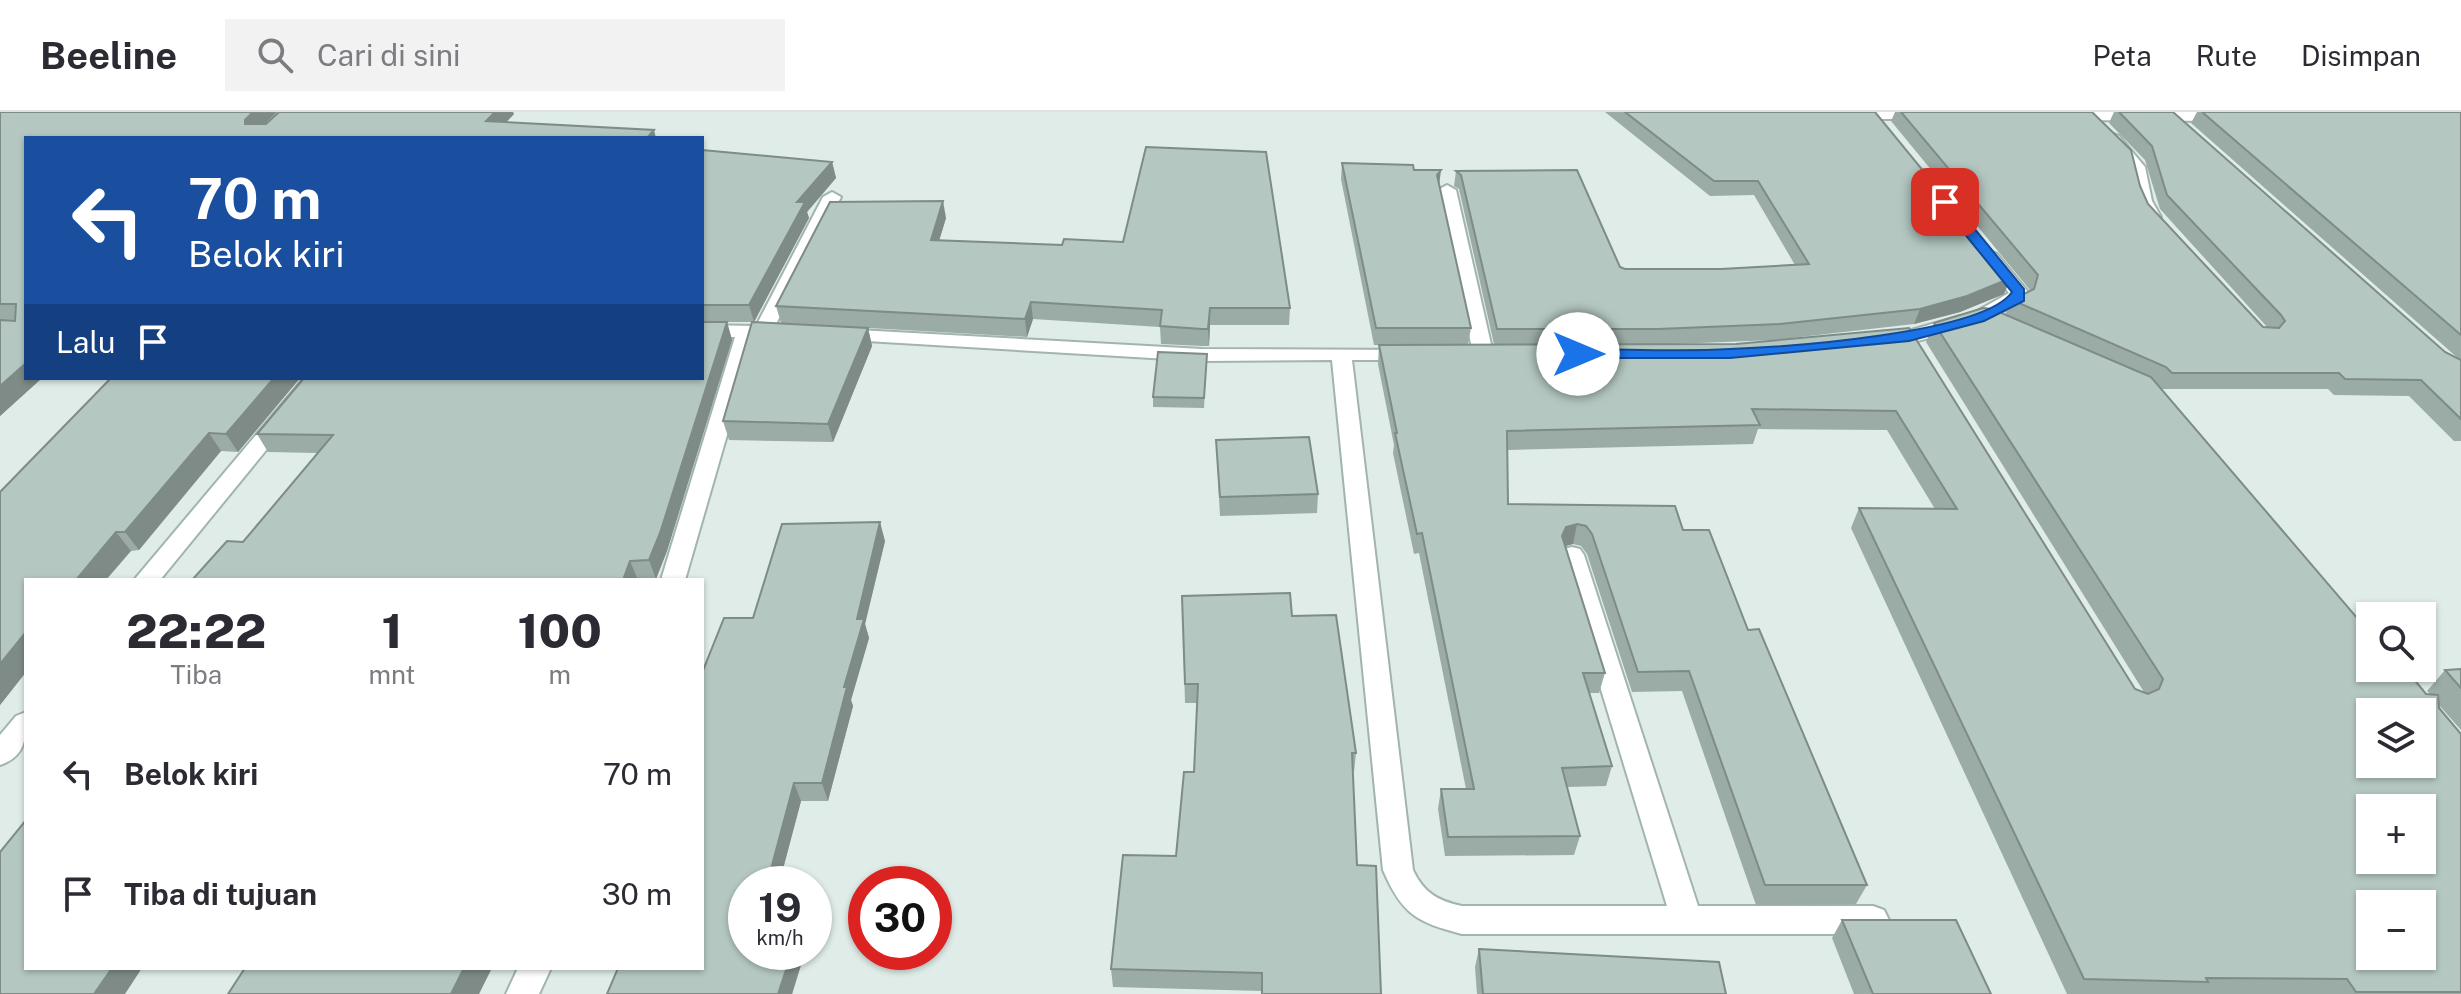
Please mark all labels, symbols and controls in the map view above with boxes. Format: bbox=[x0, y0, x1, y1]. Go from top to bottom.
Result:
search box bbox=[225, 19, 785, 91]
text: Beeline bbox=[40, 33, 177, 78]
icon: search bbox=[253, 33, 297, 77]
text: Cari di sini bbox=[317, 37, 461, 73]
text: Peta bbox=[2093, 39, 2152, 72]
text: Rute bbox=[2196, 39, 2257, 72]
text: Disimpan bbox=[2301, 39, 2421, 72]
text: 70 m bbox=[188, 166, 321, 232]
icon: left bbox=[56, 168, 160, 272]
pin bbox=[1911, 168, 1979, 236]
icon: arrive bbox=[1923, 180, 1967, 224]
text: Belok kiri bbox=[188, 233, 344, 275]
position arrow bbox=[1536, 312, 1620, 396]
icon: arrive bbox=[131, 320, 175, 364]
text: Lalu bbox=[56, 324, 115, 360]
text: 22:22 bbox=[126, 602, 266, 659]
text: 1 bbox=[381, 602, 402, 659]
text: 100 bbox=[518, 602, 602, 659]
map controls bbox=[2356, 602, 2436, 970]
button: search bbox=[2356, 602, 2436, 682]
text: Tiba bbox=[170, 659, 222, 690]
text: mnt bbox=[368, 659, 415, 690]
text: m bbox=[548, 659, 571, 690]
button: layers bbox=[2356, 698, 2436, 778]
icon: left bbox=[56, 752, 100, 796]
text: Belok kiri bbox=[124, 756, 258, 792]
text: 70 m bbox=[603, 756, 672, 792]
button: + bbox=[2356, 794, 2436, 874]
speed limit sign: 30 bbox=[848, 866, 952, 970]
icon: arrive bbox=[56, 872, 100, 916]
text: Tiba di tujuan bbox=[124, 876, 317, 912]
text: 30 m bbox=[602, 876, 672, 912]
text: 19 bbox=[758, 884, 802, 931]
button: − bbox=[2356, 890, 2436, 970]
text: km/h bbox=[756, 926, 804, 950]

